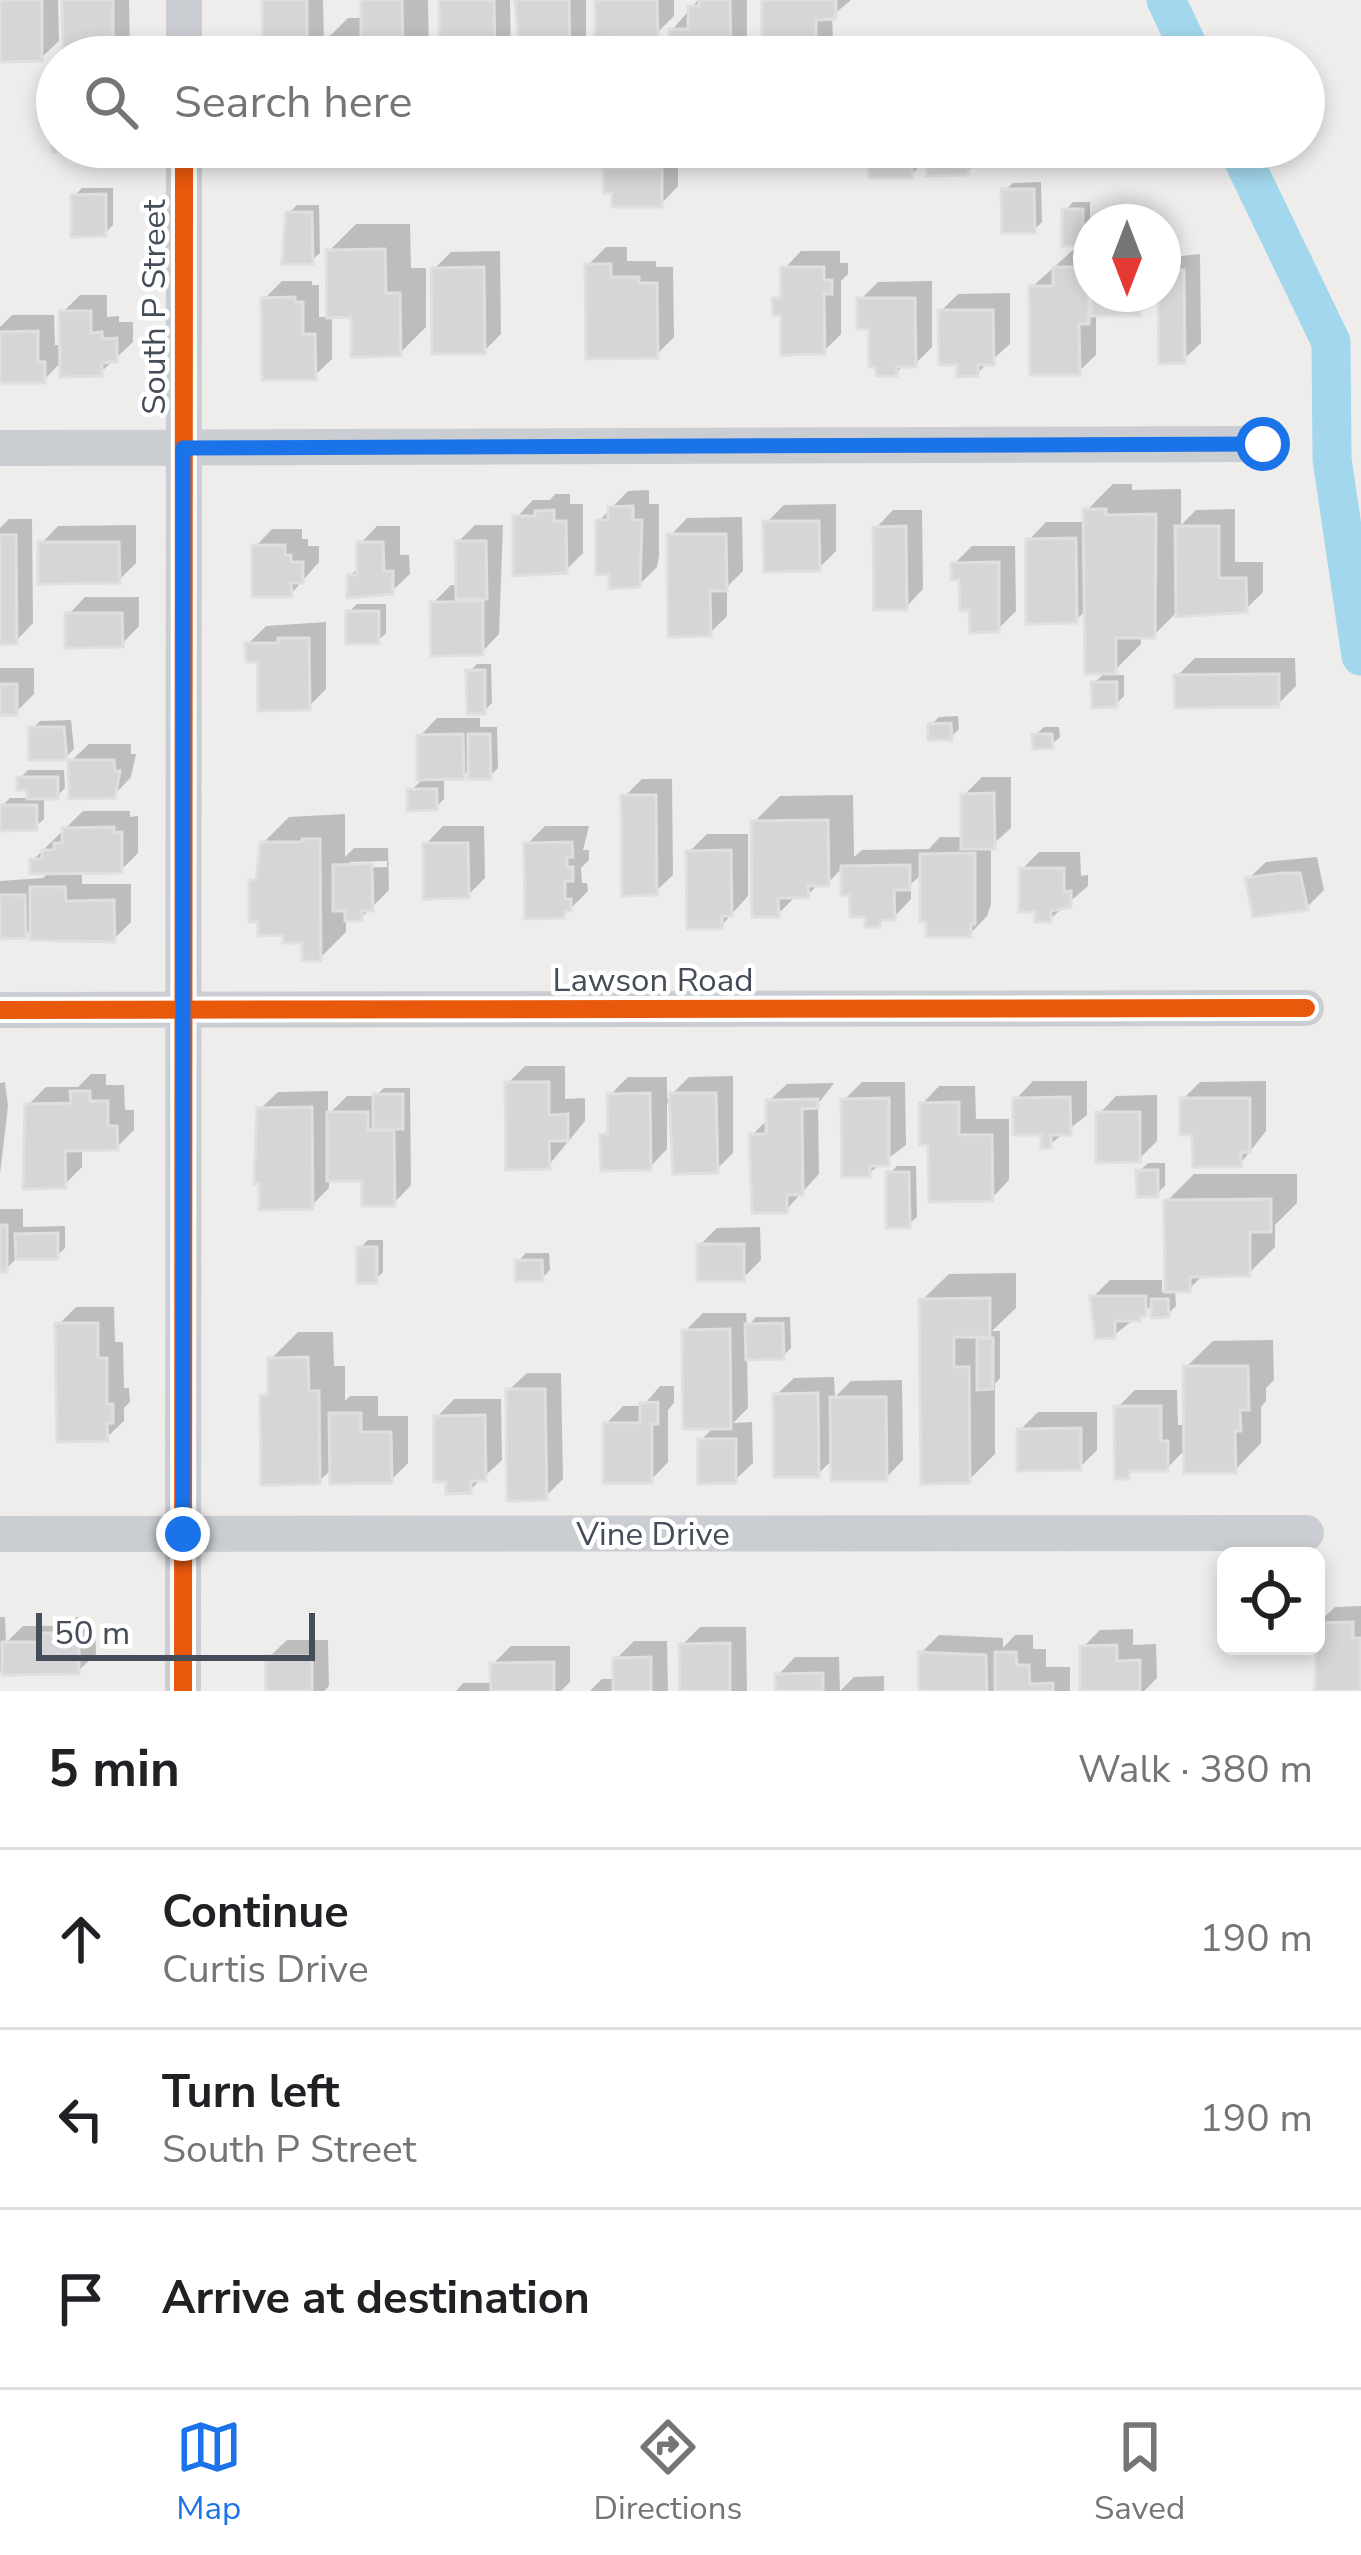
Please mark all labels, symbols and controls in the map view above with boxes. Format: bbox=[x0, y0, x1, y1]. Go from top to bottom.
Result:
search box bbox=[36, 36, 1325, 168]
icon: search bbox=[78, 69, 144, 135]
text: Search here bbox=[174, 72, 413, 133]
street label: South P Street bbox=[132, 199, 177, 415]
north arrow bbox=[1073, 204, 1181, 312]
route start bbox=[1236, 417, 1290, 471]
street label: Lawson Road bbox=[553, 958, 753, 1003]
route end bbox=[156, 1507, 210, 1561]
street label: Vine Drive bbox=[575, 1512, 730, 1557]
map controls bbox=[1217, 1547, 1325, 1655]
button: locate bbox=[1217, 1547, 1325, 1655]
scale bar bbox=[36, 1607, 315, 1660]
text: 50 m bbox=[54, 1611, 130, 1656]
text: 5 min bbox=[48, 1734, 180, 1804]
text: Walk · 380 m bbox=[1078, 1743, 1313, 1796]
text: Continue bbox=[162, 1882, 349, 1943]
icon: ahead bbox=[48, 1906, 114, 1972]
text: 190 m bbox=[1199, 1912, 1313, 1965]
text: Curtis Drive bbox=[162, 1943, 369, 1996]
text: Turn left bbox=[162, 2062, 340, 2123]
icon: left bbox=[48, 2086, 114, 2152]
text: 190 m bbox=[1199, 2092, 1313, 2145]
text: South P Street bbox=[162, 2123, 417, 2176]
icon: arrive bbox=[48, 2266, 114, 2332]
text: Arrive at destination bbox=[162, 2268, 590, 2329]
tab: Map bbox=[176, 2414, 242, 2531]
tab: Directions bbox=[594, 2414, 742, 2531]
tab: Saved bbox=[1094, 2414, 1185, 2531]

